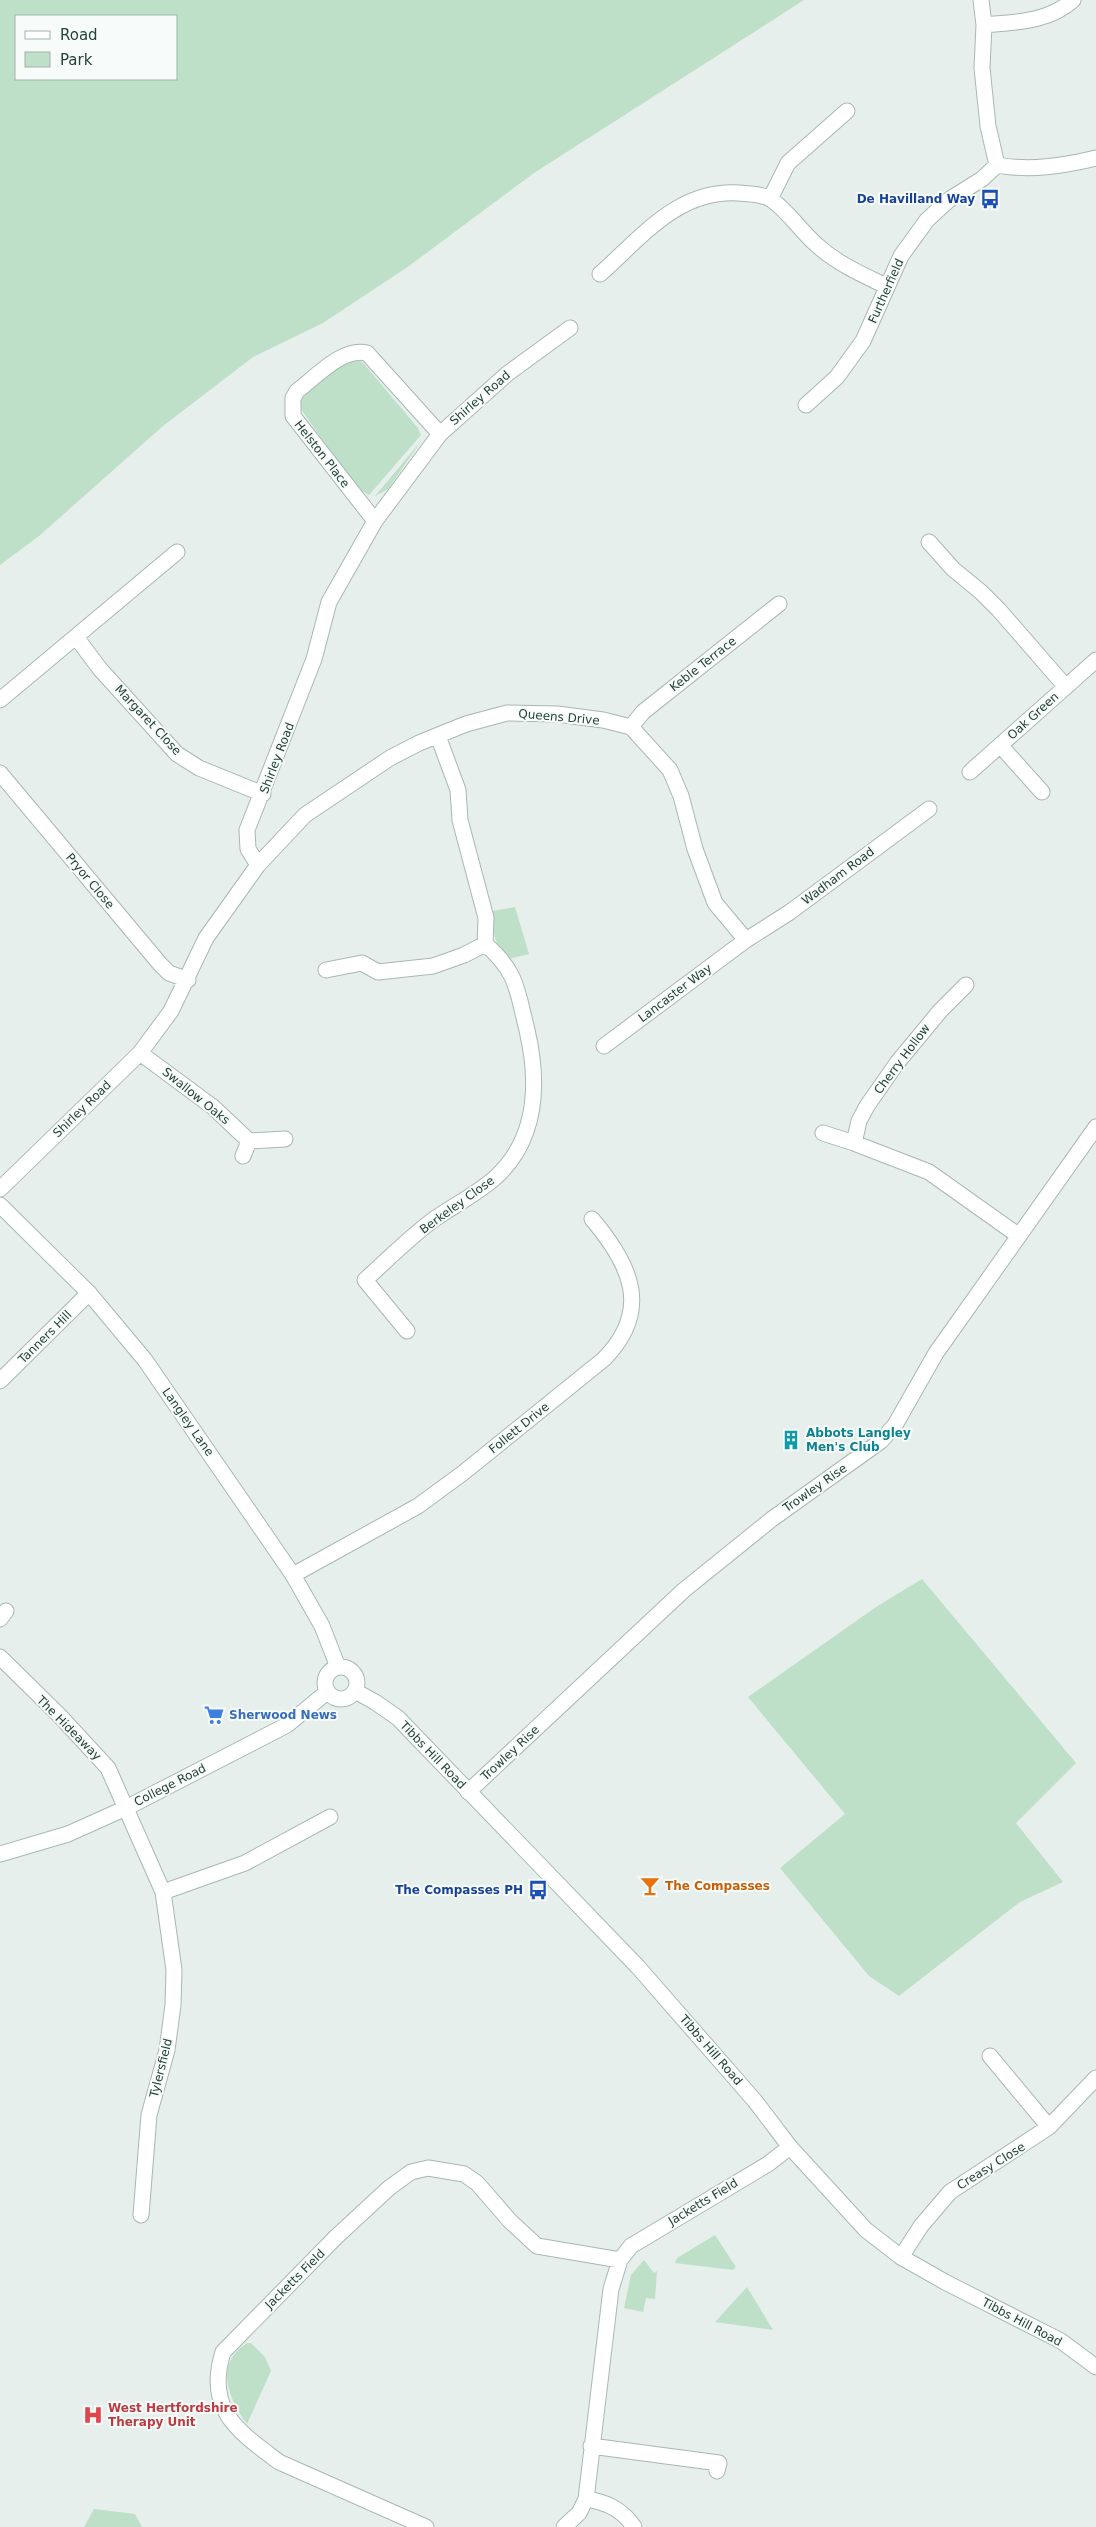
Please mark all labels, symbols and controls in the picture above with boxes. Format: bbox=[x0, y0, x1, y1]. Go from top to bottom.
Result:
legend bbox=[15, 15, 178, 80]
text: Road bbox=[60, 26, 98, 44]
text: Park bbox=[60, 51, 93, 69]
bus stop icon: De Havilland Way bbox=[979, 188, 1001, 210]
place label: De Havilland Way bbox=[857, 192, 975, 206]
street label: Furtherfield bbox=[866, 256, 906, 326]
street label: Shirley Road bbox=[447, 368, 513, 428]
street label: Helston Place bbox=[291, 418, 353, 490]
street label: Keble Terrace bbox=[667, 634, 739, 694]
street label: Margaret Close bbox=[112, 682, 184, 758]
street label: Oak Green bbox=[1005, 689, 1061, 743]
street label: Queens Drive bbox=[518, 706, 600, 728]
street label: Shirley Road bbox=[257, 720, 297, 796]
street label: Wadham Road bbox=[799, 844, 877, 908]
street label: Pryor Close bbox=[63, 851, 117, 911]
street label: Lancaster Way bbox=[636, 961, 714, 1025]
street label: Cherry Hollow bbox=[871, 1021, 933, 1097]
street label: Swallow Oaks bbox=[160, 1065, 232, 1127]
street label: Shirley Road bbox=[50, 1078, 114, 1140]
street label: Berkeley Close bbox=[417, 1173, 497, 1237]
street label: Tanners Hill bbox=[15, 1308, 74, 1367]
street label: Langley Lane bbox=[159, 1385, 217, 1459]
street label: Follett Drive bbox=[486, 1400, 552, 1456]
place label: Abbots Langley Men's Club bbox=[806, 1426, 911, 1454]
building icon: Abbots Langley Men's Club bbox=[780, 1429, 802, 1451]
street label: Trowley Rise bbox=[780, 1461, 849, 1516]
street label: The Hideaway bbox=[33, 1692, 104, 1763]
supermarket icon: Sherwood News bbox=[203, 1704, 225, 1726]
place label: Sherwood News bbox=[229, 1708, 337, 1722]
street label: Tibbs Hill Road bbox=[397, 1718, 469, 1792]
street label: Trowley Rise bbox=[477, 1723, 542, 1784]
street label: College Road bbox=[132, 1761, 208, 1809]
bar icon: The Compasses bbox=[639, 1875, 661, 1897]
bus stop icon: The Compasses PH bbox=[527, 1879, 549, 1901]
place label: The Compasses bbox=[665, 1879, 770, 1893]
place label: The Compasses PH bbox=[395, 1883, 523, 1897]
street label: Tibbs Hill Road bbox=[676, 2011, 745, 2088]
street label: Tylersfield bbox=[147, 2037, 175, 2100]
street label: Creasy Close bbox=[954, 2139, 1028, 2193]
street label: Jacketts Field bbox=[665, 2176, 740, 2229]
street label: Jacketts Field bbox=[262, 2246, 328, 2312]
street label: Tibbs Hill Road bbox=[979, 2295, 1064, 2349]
place label: West Hertfordshire Therapy Unit bbox=[108, 2401, 238, 2429]
hospital icon: West Hertfordshire Therapy Unit bbox=[82, 2404, 104, 2426]

